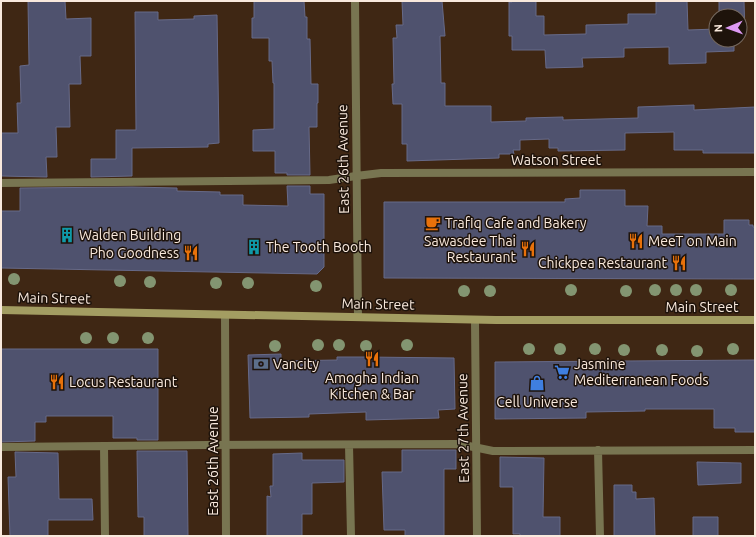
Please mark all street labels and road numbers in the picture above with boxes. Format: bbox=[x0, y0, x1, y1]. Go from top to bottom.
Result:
street label: East 26th Avenue bbox=[334, 104, 352, 214]
street label: Watson Street bbox=[511, 152, 601, 168]
street label: Main Street bbox=[17, 289, 91, 307]
street label: Main Street bbox=[341, 295, 415, 313]
street label: Main Street bbox=[665, 299, 739, 315]
street label: East 27th Avenue bbox=[454, 373, 472, 483]
street label: East 26th Avenue bbox=[205, 406, 221, 516]

